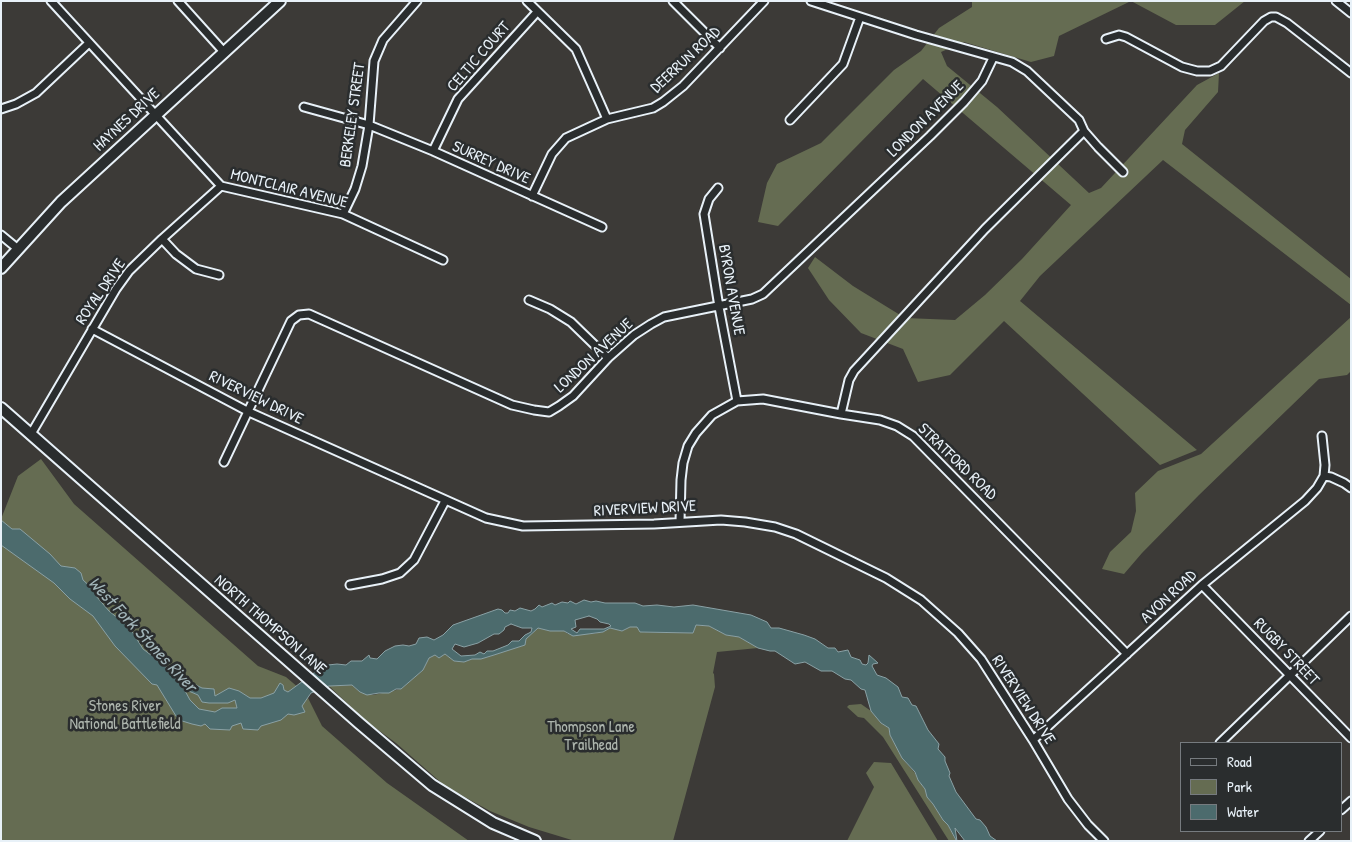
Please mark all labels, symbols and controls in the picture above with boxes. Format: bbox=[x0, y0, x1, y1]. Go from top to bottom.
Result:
street label: CELTIC COURT bbox=[443, 18, 515, 96]
street label: DEERRUN ROAD bbox=[647, 23, 725, 97]
street label: BERKELEY STREET bbox=[336, 61, 370, 169]
street label: LONDON AVENUE bbox=[884, 77, 968, 161]
street label: HAYNES DRIVE bbox=[90, 84, 164, 156]
street label: SURREY DRIVE bbox=[449, 137, 533, 189]
street label: MONTCLAIR AVENUE bbox=[229, 165, 349, 213]
street label: BYRON AVENUE bbox=[714, 243, 748, 337]
street label: ROYAL DRIVE bbox=[72, 255, 130, 329]
street label: LONDON AVENUE bbox=[551, 315, 637, 397]
street label: RIVERVIEW DRIVE bbox=[206, 367, 306, 429]
street label: STRATFORD ROAD bbox=[914, 420, 1000, 504]
street label: RIVERVIEW DRIVE bbox=[593, 497, 697, 521]
street label: AVON ROAD bbox=[1137, 566, 1201, 628]
street label: NORTH THOMPSON LANE bbox=[210, 571, 330, 679]
water label: West Fork Stones River bbox=[83, 573, 201, 697]
street label: RUGBY STREET bbox=[1249, 614, 1323, 690]
street label: RIVERVIEW DRIVE bbox=[987, 652, 1059, 748]
park label: Stones River National Battlefield bbox=[69, 697, 181, 735]
park label: Thompson Lane Trailhead bbox=[547, 718, 635, 756]
legend bbox=[1180, 742, 1342, 832]
text: Road bbox=[1227, 751, 1252, 772]
text: Park bbox=[1227, 776, 1252, 797]
text: Water bbox=[1227, 801, 1259, 822]

